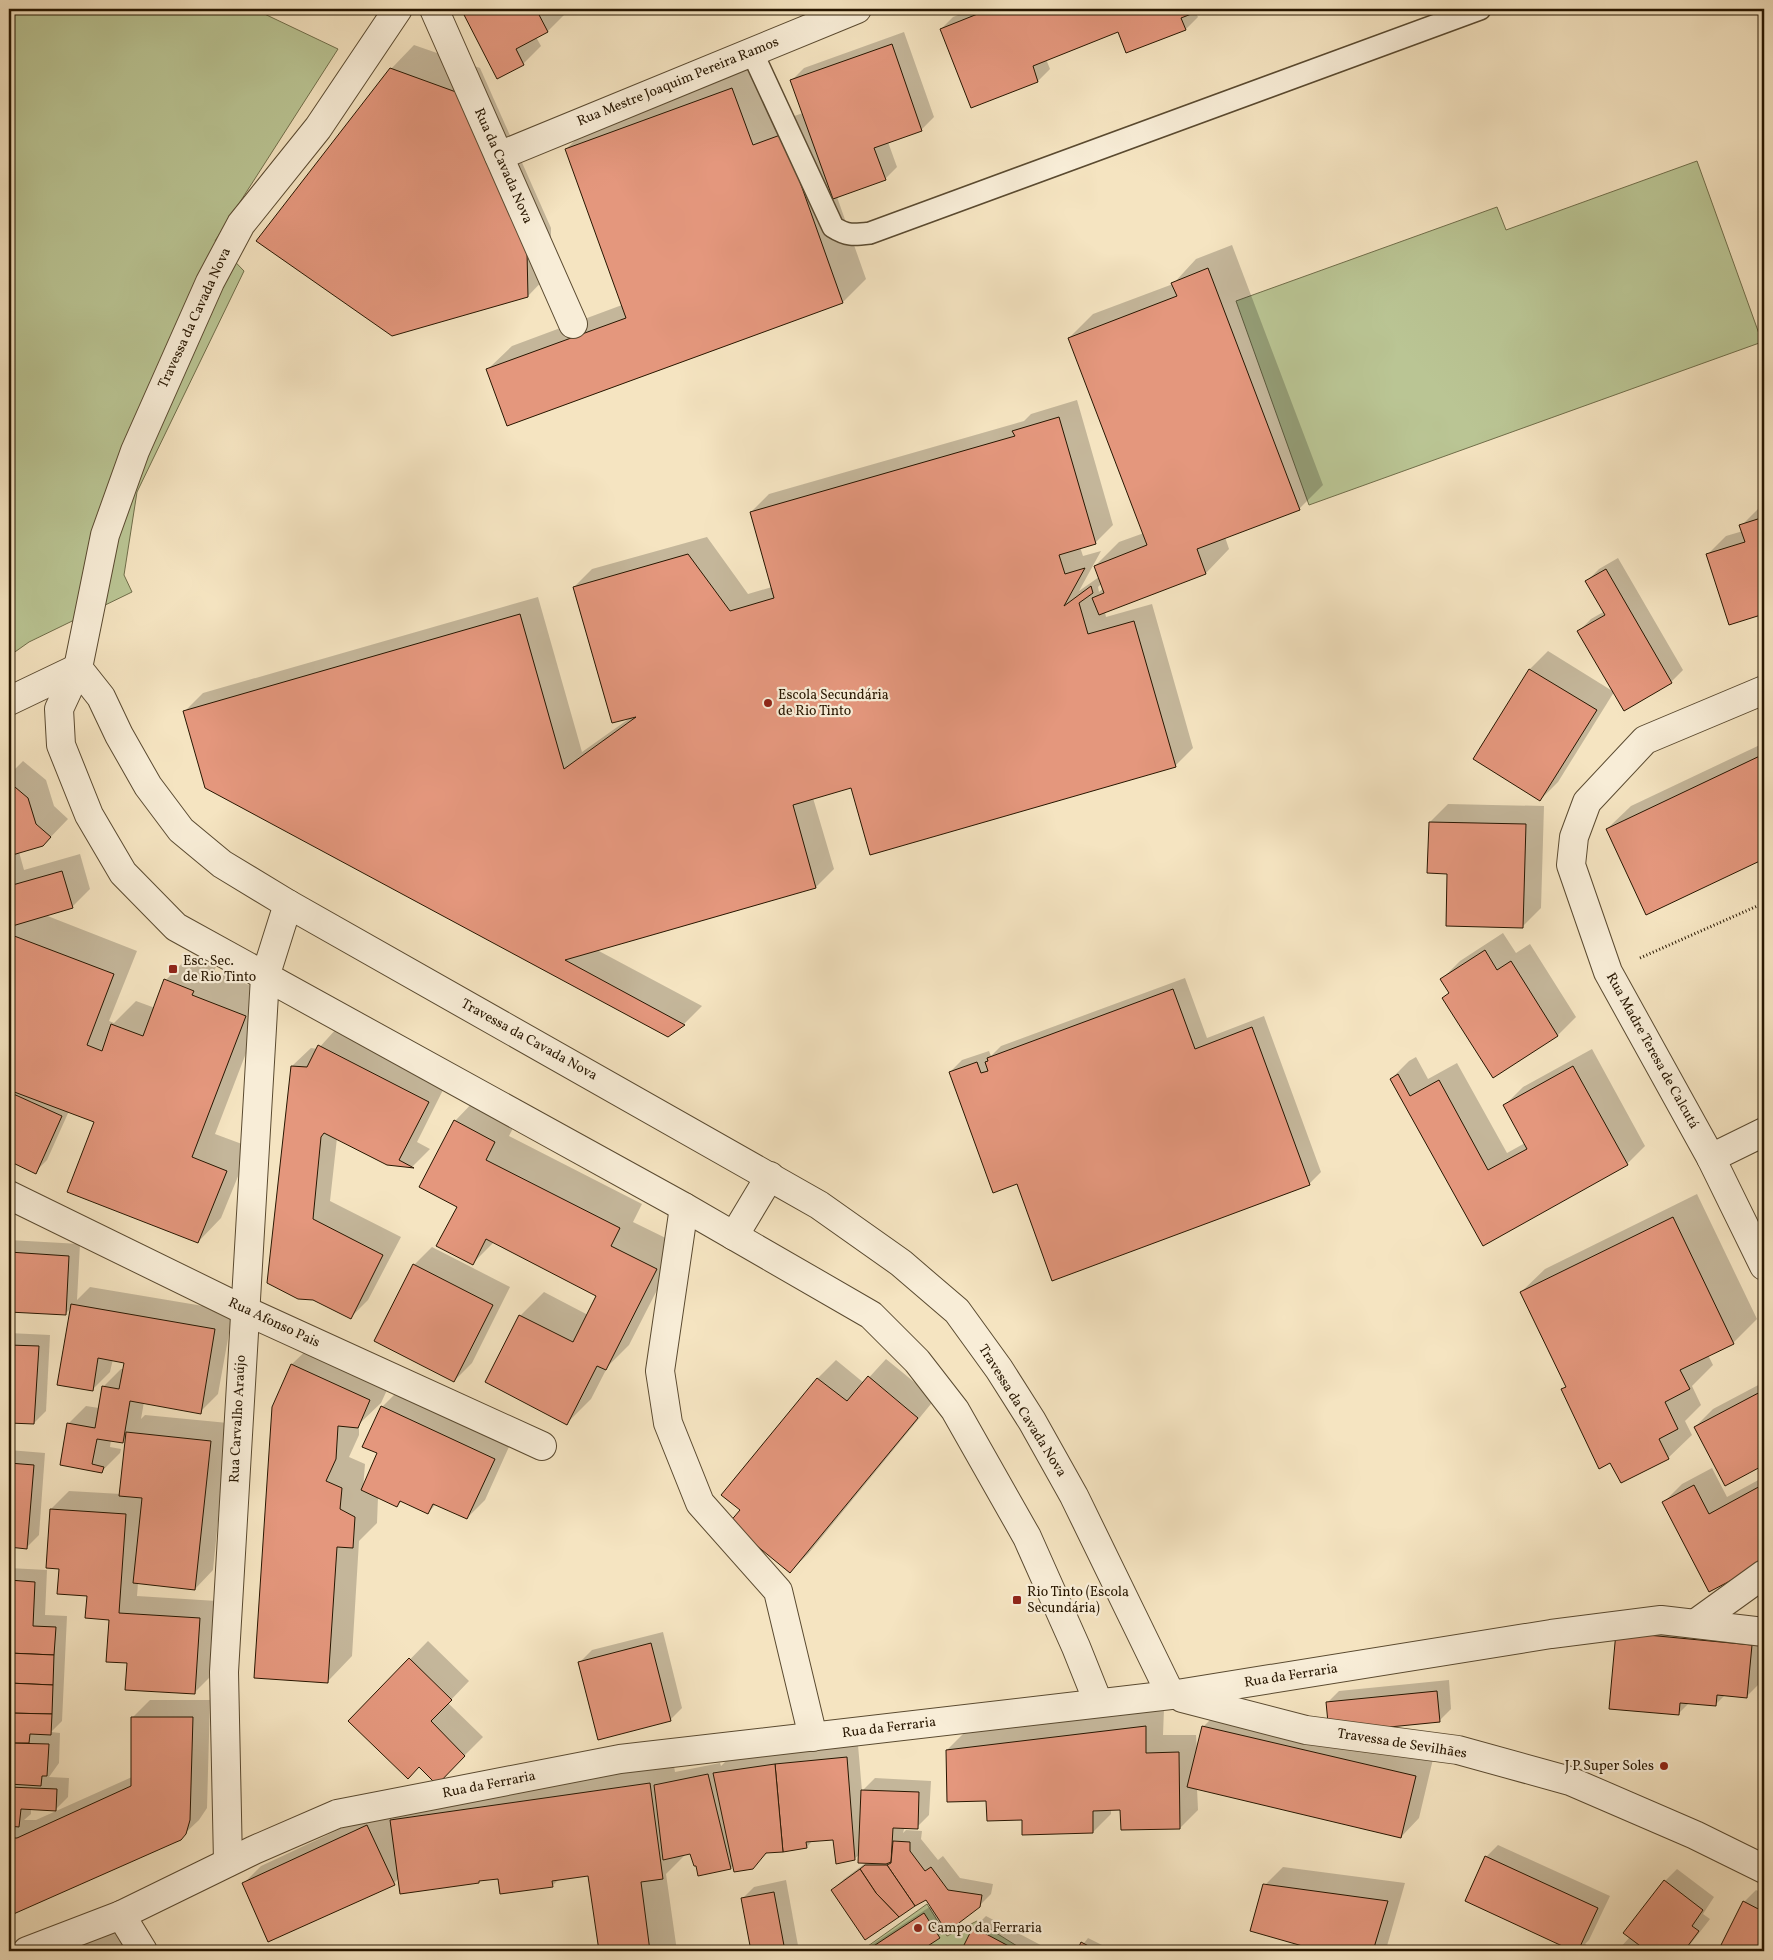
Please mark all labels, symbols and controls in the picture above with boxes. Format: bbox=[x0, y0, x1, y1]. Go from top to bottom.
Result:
street label: Rua Mestre Joaquim Pereira Ramos bbox=[574, 33, 782, 131]
street label: Rua da Cavada Nova bbox=[469, 105, 537, 227]
street label: Travessa da Cavada Nova bbox=[154, 245, 236, 391]
place label: Escola Secundária de Rio Tinto bbox=[778, 686, 889, 721]
marker: Escola Secundária de Rio Tinto bbox=[762, 697, 774, 709]
place label: Esc. Sec. de Rio Tinto bbox=[183, 952, 256, 987]
marker: Esc. Sec. de Rio Tinto bbox=[167, 963, 179, 975]
street label: Rua Madre Teresa de Calcutá bbox=[1601, 970, 1703, 1133]
street label: Travessa da Cavada Nova bbox=[457, 995, 601, 1085]
street label: Rua Afonso Pais bbox=[225, 1293, 323, 1353]
street label: Travessa da Cavada Nova bbox=[973, 1341, 1071, 1481]
street label: Rua Carvalho Araújo bbox=[225, 1354, 251, 1484]
place label: Rio Tinto (Escola Secundária) bbox=[1027, 1583, 1129, 1618]
marker: Rio Tinto (Escola Secundária) bbox=[1011, 1594, 1023, 1606]
street label: Rua da Ferraria bbox=[1243, 1659, 1339, 1693]
street label: Rua da Ferraria bbox=[841, 1713, 937, 1743]
street label: Travessa de Sevilhães bbox=[1336, 1724, 1468, 1764]
place label: J P Super Soles bbox=[1565, 1757, 1654, 1776]
marker: J P Super Soles bbox=[1658, 1760, 1670, 1772]
street label: Rua da Ferraria bbox=[441, 1767, 537, 1803]
place label: Campo da Ferraria bbox=[928, 1919, 1042, 1938]
marker: Campo da Ferraria bbox=[912, 1922, 924, 1934]

